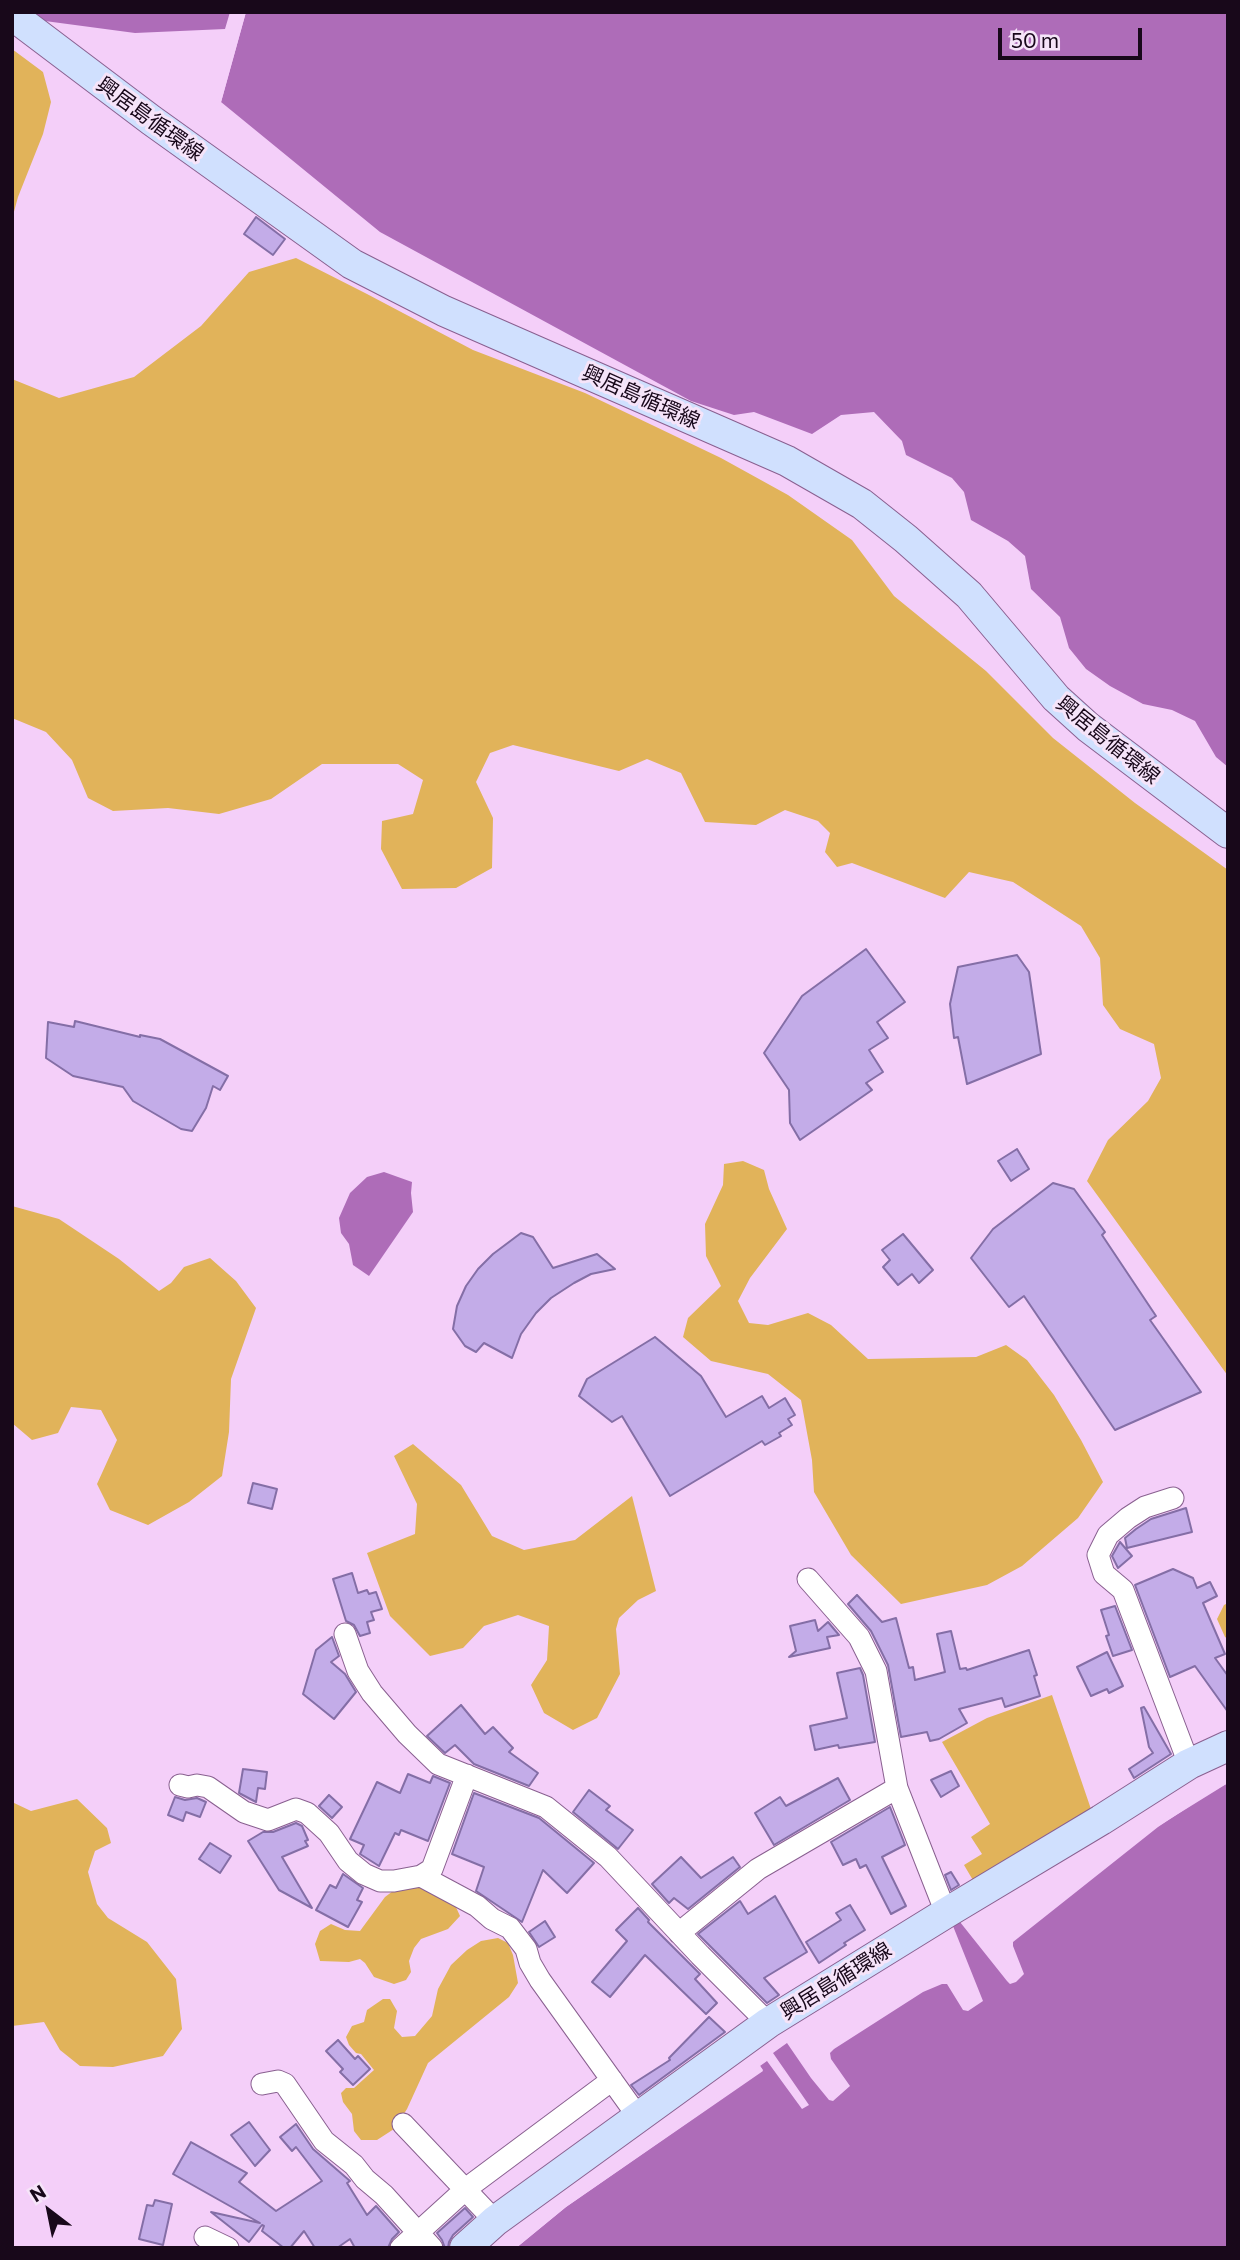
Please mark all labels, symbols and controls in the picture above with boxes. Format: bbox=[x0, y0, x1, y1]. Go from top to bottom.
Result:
scale bar bbox=[1002, 14, 1146, 58]
text: 50 m bbox=[1011, 27, 1059, 52]
street label: 興居島循環線 bbox=[92, 72, 208, 166]
street label: 興居島循環線 bbox=[578, 360, 704, 434]
street label: 興居島循環線 bbox=[1051, 691, 1165, 789]
street label: 興居島循環線 bbox=[776, 1937, 896, 2025]
north arrow bbox=[14, 2176, 84, 2246]
text: N bbox=[25, 2179, 50, 2206]

